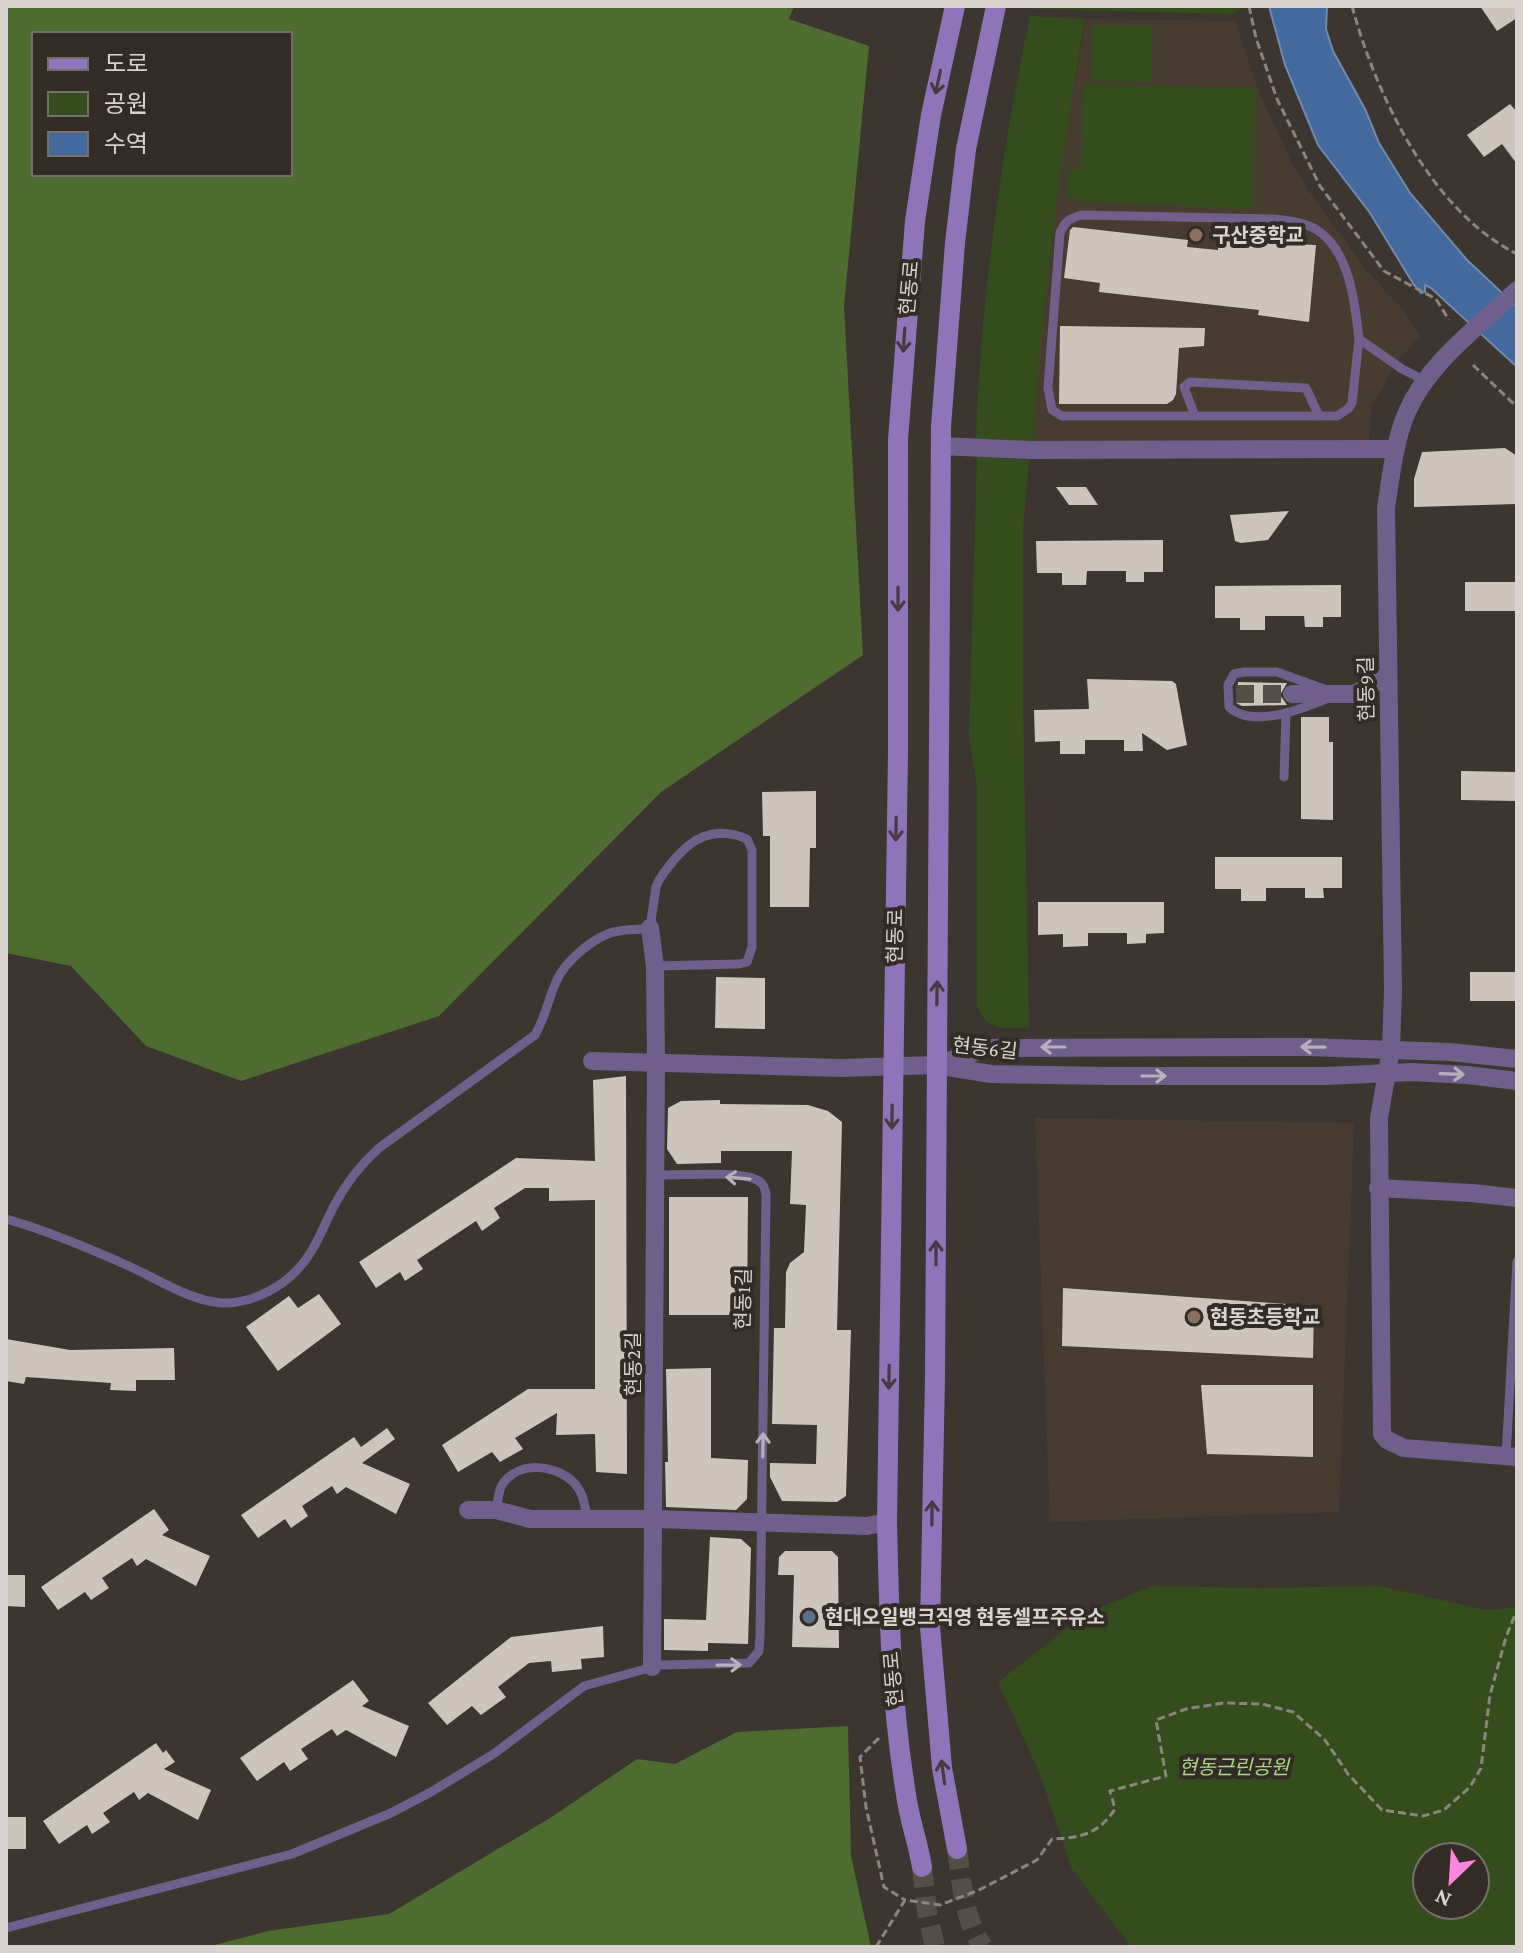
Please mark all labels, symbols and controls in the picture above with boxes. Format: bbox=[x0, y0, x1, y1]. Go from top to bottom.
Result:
legend bbox=[32, 32, 292, 176]
text: 도로 bbox=[104, 50, 148, 77]
one-way arrow bbox=[930, 69, 945, 94]
text: 공원 bbox=[104, 90, 148, 117]
text: 수역 bbox=[104, 130, 148, 157]
place label: 구산중학교 bbox=[1212, 224, 1304, 246]
marker: 구산중학교 bbox=[1187, 226, 1205, 244]
street label: 현동로 bbox=[896, 260, 922, 316]
one-way arrow bbox=[896, 326, 911, 353]
one-way arrow bbox=[890, 585, 906, 612]
street label: 현동9길 bbox=[1354, 656, 1378, 722]
one-way arrow bbox=[888, 815, 904, 842]
street label: 현동로 bbox=[884, 908, 906, 964]
one-way arrow bbox=[929, 980, 945, 1007]
street label: 현동6길 bbox=[951, 1034, 1019, 1062]
one-way arrow bbox=[1040, 1039, 1067, 1055]
one-way arrow bbox=[1300, 1039, 1327, 1055]
one-way arrow bbox=[1438, 1067, 1465, 1082]
one-way arrow bbox=[1140, 1068, 1167, 1084]
one-way arrow bbox=[885, 1103, 900, 1130]
one-way arrow bbox=[726, 1170, 752, 1185]
one-way arrow bbox=[928, 1240, 944, 1267]
street label: 현동1길 bbox=[731, 1268, 755, 1330]
place label: 현동초등학교 bbox=[1210, 1306, 1320, 1328]
marker: 현동초등학교 bbox=[1185, 1308, 1203, 1326]
street label: 현동2길 bbox=[622, 1332, 644, 1396]
one-way arrow bbox=[882, 1363, 897, 1390]
one-way arrow bbox=[755, 1432, 771, 1459]
one-way arrow bbox=[925, 1500, 940, 1527]
place label: 현대오일뱅크직영 현동셀프주유소 bbox=[825, 1606, 1105, 1628]
marker: 현대오일뱅크직영 현동셀프주유소 bbox=[800, 1608, 818, 1626]
street label: 현동로 bbox=[880, 1651, 906, 1707]
one-way arrow bbox=[715, 1657, 742, 1672]
park label: 현동근린공원 bbox=[1179, 1756, 1291, 1778]
one-way arrow bbox=[935, 1760, 950, 1786]
north arrow bbox=[1411, 1841, 1491, 1921]
text: N bbox=[1431, 1884, 1455, 1913]

